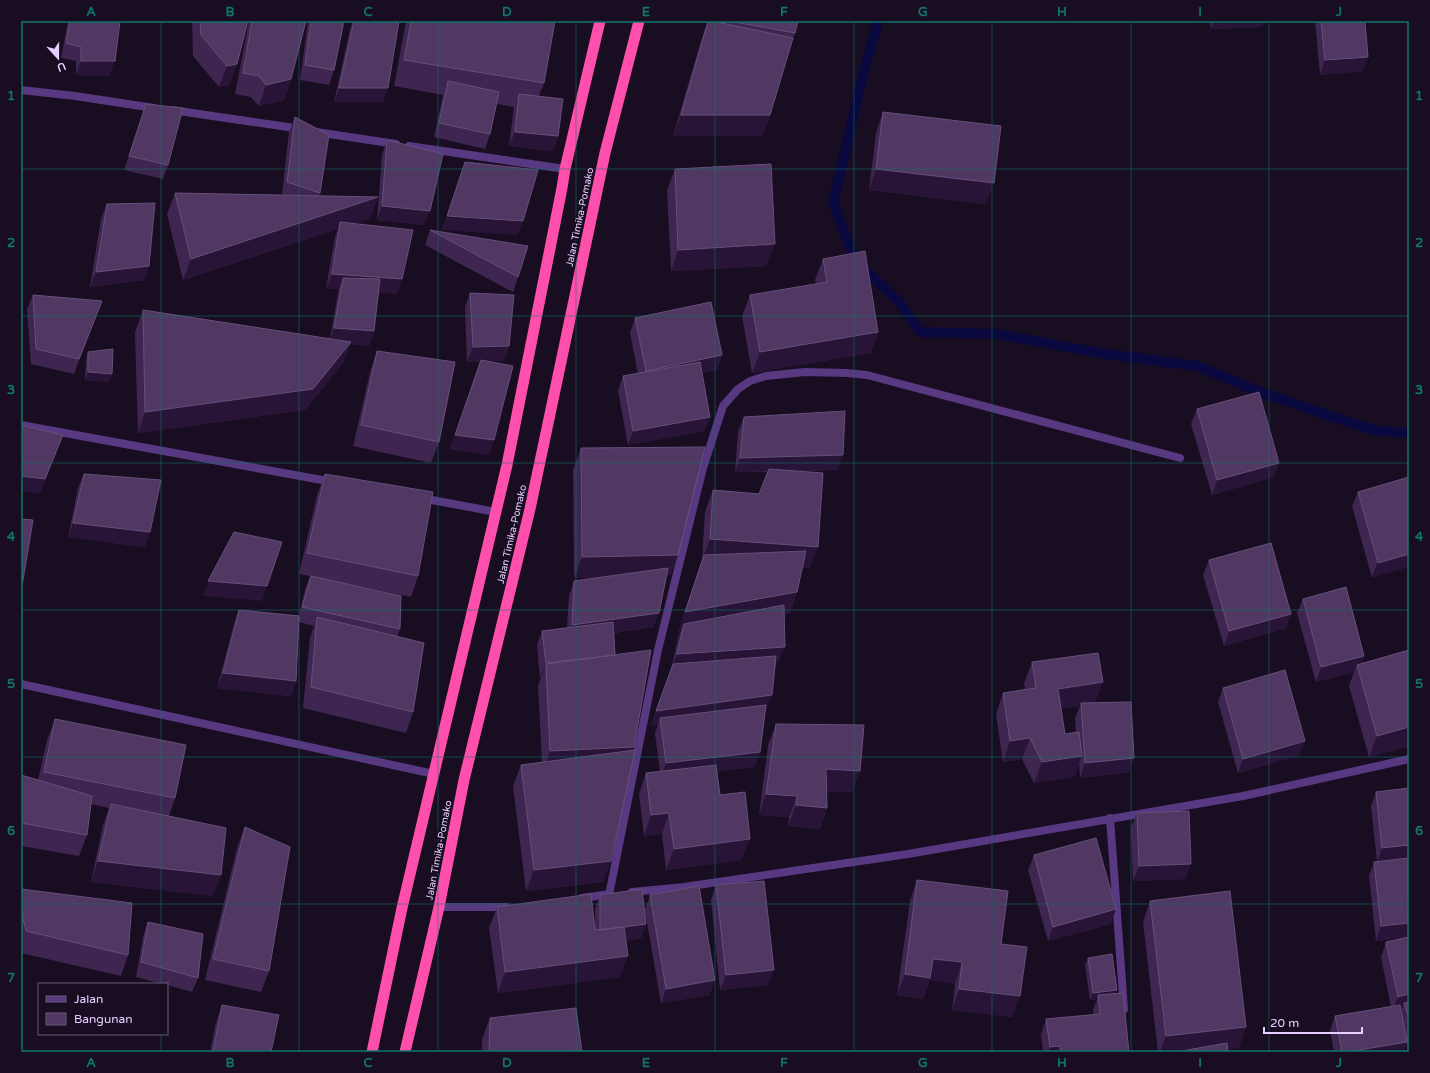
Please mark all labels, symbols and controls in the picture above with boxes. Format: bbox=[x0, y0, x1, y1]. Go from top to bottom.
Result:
text: A bbox=[86, 4, 96, 20]
text: B bbox=[225, 4, 235, 20]
text: C bbox=[363, 4, 373, 20]
text: D bbox=[502, 4, 512, 20]
text: E bbox=[642, 4, 650, 20]
text: F bbox=[780, 4, 788, 20]
text: G bbox=[918, 4, 928, 20]
text: H bbox=[1057, 4, 1067, 20]
text: I bbox=[1198, 4, 1202, 20]
text: J bbox=[1335, 4, 1342, 20]
north arrow bbox=[38, 38, 78, 78]
text: U bbox=[55, 59, 68, 74]
text: 1 bbox=[7, 88, 15, 104]
text: 1 bbox=[1415, 88, 1423, 104]
street label: Jalan Timika-Pomako bbox=[564, 166, 596, 268]
text: 2 bbox=[7, 235, 15, 251]
text: 2 bbox=[1415, 235, 1423, 251]
text: 3 bbox=[7, 382, 15, 398]
text: 3 bbox=[1415, 382, 1423, 398]
street label: Jalan Timika-Pomako bbox=[495, 484, 529, 585]
text: 4 bbox=[7, 529, 16, 545]
text: 4 bbox=[1415, 529, 1424, 545]
text: 5 bbox=[7, 676, 15, 692]
text: 5 bbox=[1415, 676, 1423, 692]
street label: Jalan Timika-Pomako bbox=[423, 799, 455, 901]
text: 6 bbox=[7, 823, 15, 839]
text: 6 bbox=[1415, 823, 1423, 839]
text: 7 bbox=[7, 970, 15, 986]
text: 7 bbox=[1415, 970, 1423, 986]
legend bbox=[38, 983, 168, 1035]
text: Jalan bbox=[74, 992, 103, 1006]
scale bar bbox=[1264, 1009, 1362, 1035]
text: Bangunan bbox=[74, 1012, 133, 1026]
text: 20 m bbox=[1270, 1016, 1299, 1030]
text: A bbox=[86, 1055, 96, 1071]
text: B bbox=[225, 1055, 235, 1071]
text: C bbox=[363, 1055, 373, 1071]
text: D bbox=[502, 1055, 512, 1071]
text: E bbox=[642, 1055, 650, 1071]
text: F bbox=[780, 1055, 788, 1071]
text: G bbox=[918, 1055, 928, 1071]
text: H bbox=[1057, 1055, 1067, 1071]
text: I bbox=[1198, 1055, 1202, 1071]
text: J bbox=[1335, 1055, 1342, 1071]

